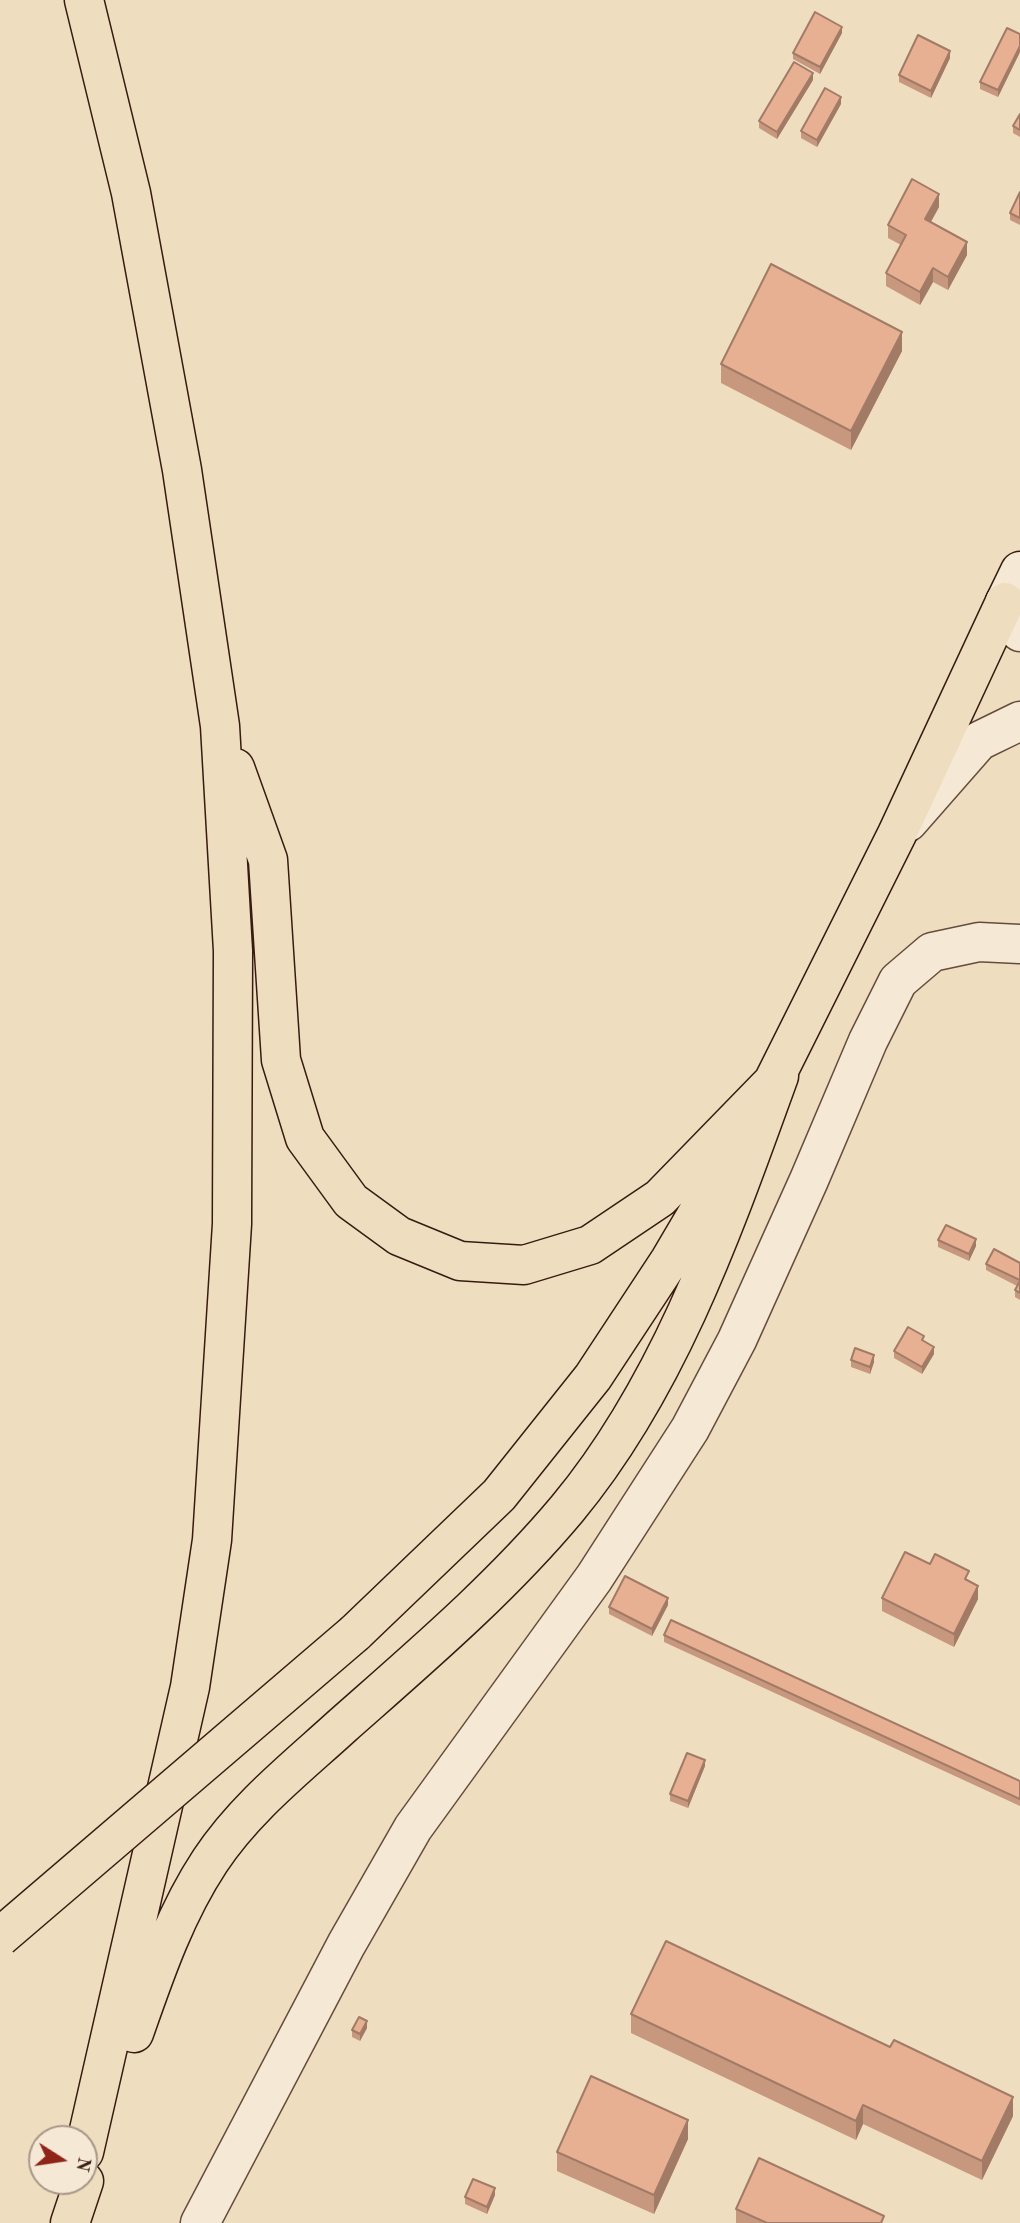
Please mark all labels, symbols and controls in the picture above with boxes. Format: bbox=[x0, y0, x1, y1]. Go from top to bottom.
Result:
north arrow bbox=[28, 2125, 98, 2195]
text: N bbox=[71, 2155, 93, 2173]

